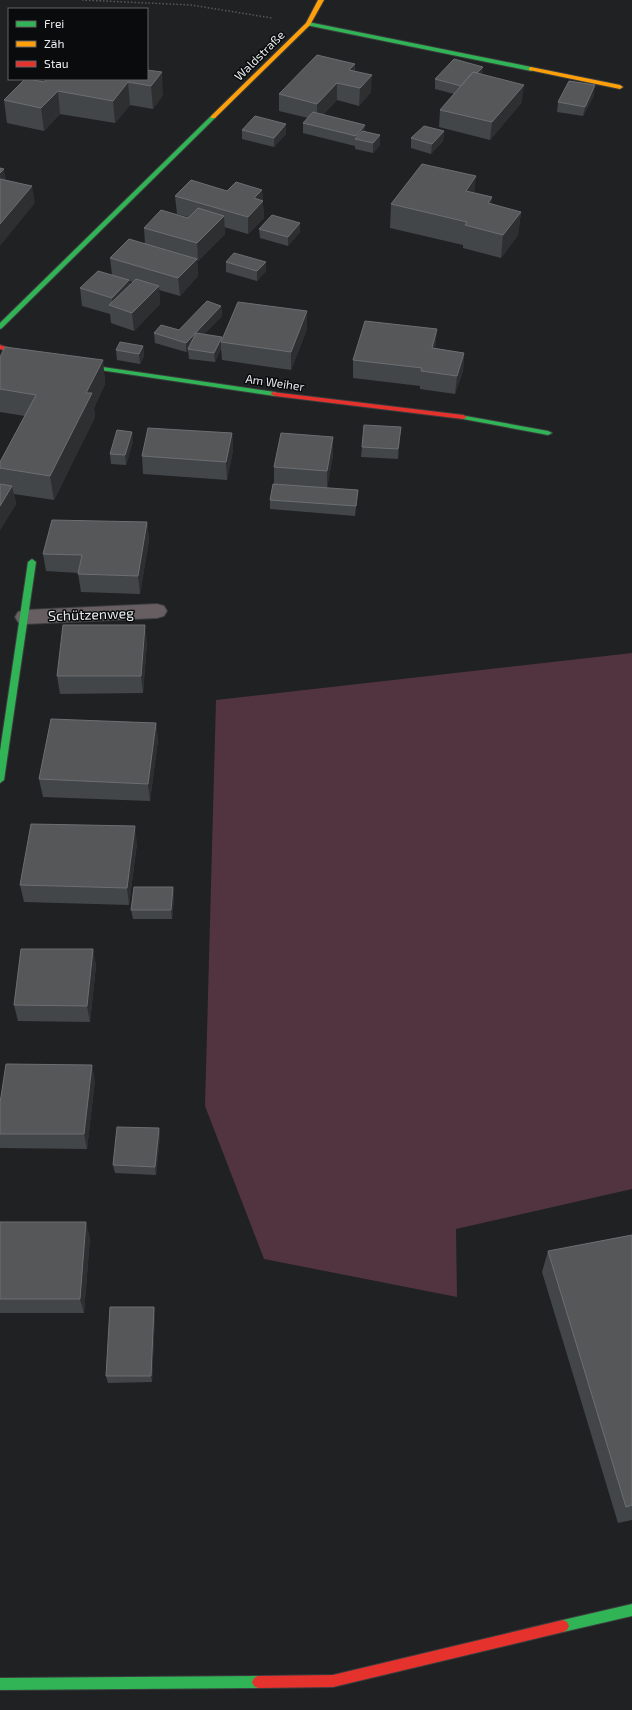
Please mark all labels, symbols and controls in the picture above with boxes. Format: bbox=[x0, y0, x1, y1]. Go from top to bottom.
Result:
legend bbox=[8, 8, 148, 80]
text: Frei bbox=[44, 16, 64, 30]
street label: Waldstraße bbox=[231, 27, 287, 83]
text: Zäh bbox=[44, 36, 64, 50]
text: Stau bbox=[44, 56, 69, 70]
street label: Am Weiher bbox=[245, 371, 306, 393]
street label: Schützenweg bbox=[48, 604, 134, 624]

